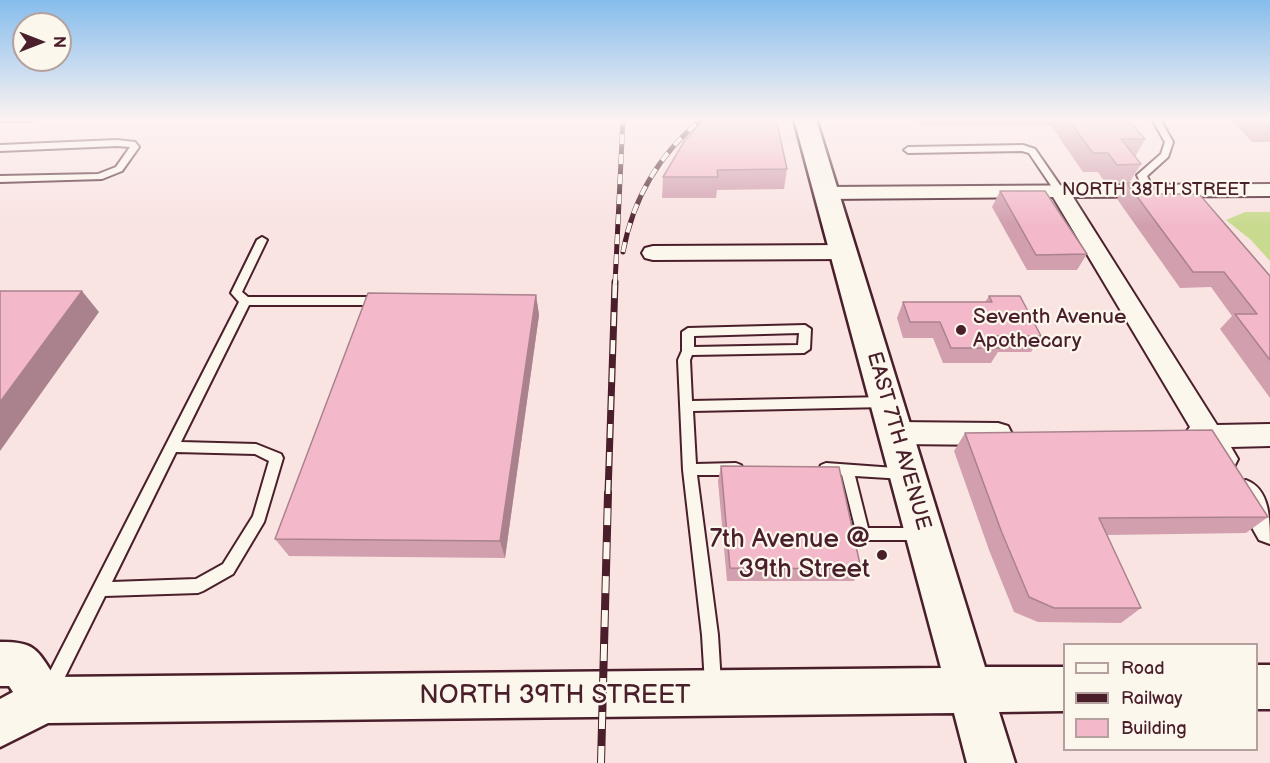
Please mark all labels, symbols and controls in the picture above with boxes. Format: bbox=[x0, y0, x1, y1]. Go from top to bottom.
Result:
north arrow bbox=[12, 12, 72, 72]
text: N bbox=[49, 36, 68, 48]
street label: NORTH 38TH STREET bbox=[1062, 179, 1250, 201]
place label: Seventh Avenue Apothecary bbox=[973, 305, 1126, 355]
marker: Seventh Avenue Apothecary bbox=[954, 323, 968, 337]
street label: EAST 7TH AVENUE bbox=[861, 349, 935, 533]
place label: 7th Avenue @ 39th Street bbox=[710, 524, 870, 586]
marker: 7th Avenue @ 39th Street bbox=[875, 548, 889, 562]
legend bbox=[1063, 643, 1258, 751]
text: Road bbox=[1121, 658, 1165, 679]
street label: NORTH 39TH STREET bbox=[419, 680, 691, 712]
text: Railway bbox=[1121, 688, 1183, 709]
text: Building bbox=[1121, 718, 1187, 739]

